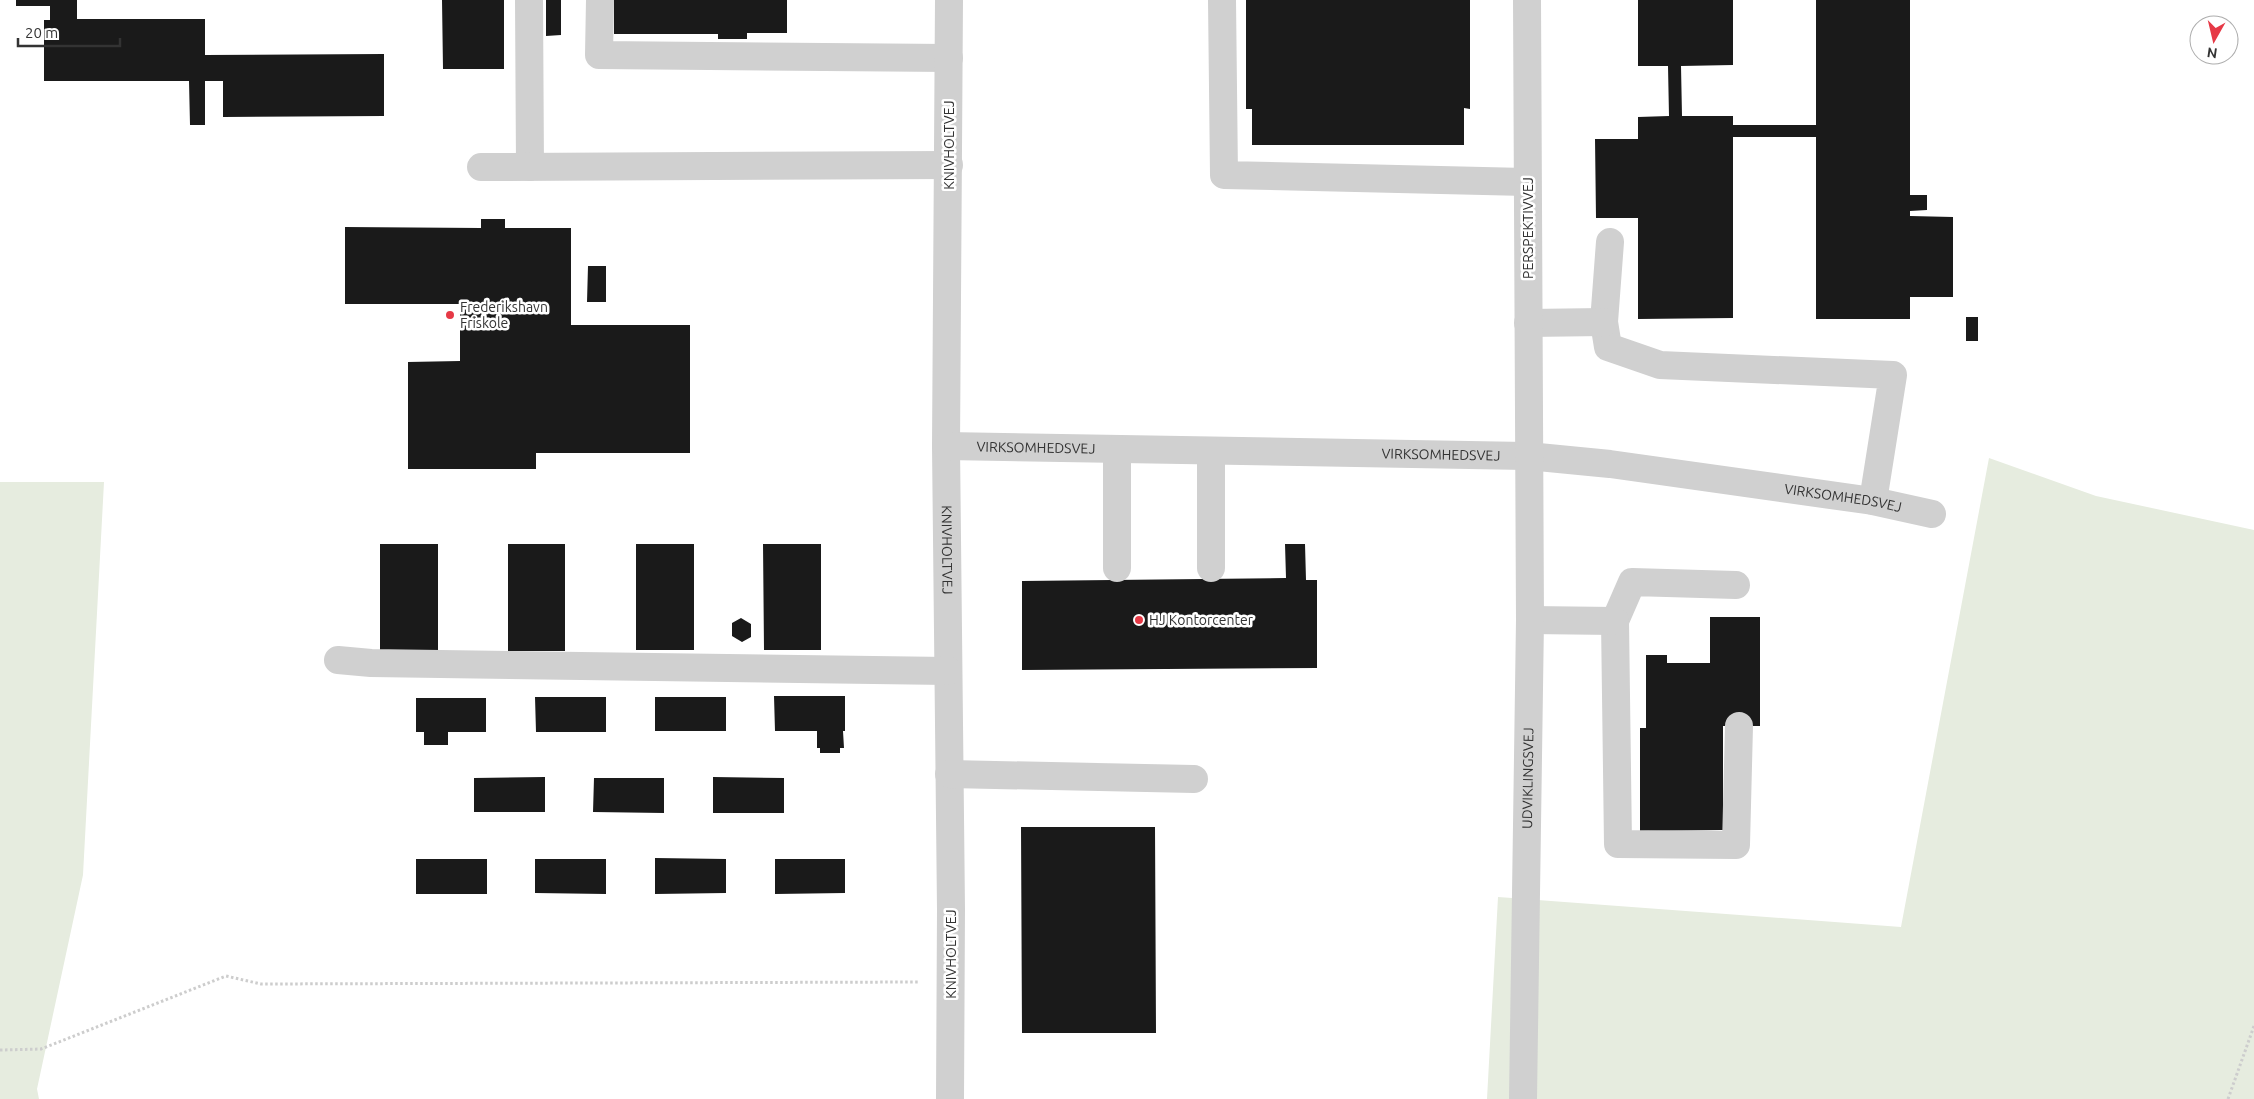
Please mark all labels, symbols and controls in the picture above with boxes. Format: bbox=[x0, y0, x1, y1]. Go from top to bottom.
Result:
scale bar bbox=[18, 15, 120, 47]
north arrow bbox=[2189, 15, 2239, 65]
text: 20 m bbox=[25, 24, 58, 41]
text: N bbox=[2206, 44, 2218, 62]
street label: KNIVHOLTVEJ bbox=[941, 100, 957, 190]
street label: PERSPEKTIVVEJ bbox=[1520, 177, 1536, 279]
place label: Frederikshavn Friskole bbox=[460, 299, 548, 331]
marker: Frederikshavn Friskole bbox=[444, 309, 456, 321]
street label: VIRKSOMHEDSVEJ bbox=[976, 439, 1096, 457]
street label: VIRKSOMHEDSVEJ bbox=[1381, 445, 1501, 464]
street label: VIRKSOMHEDSVEJ bbox=[1783, 481, 1903, 515]
street label: KNIVHOLTVEJ bbox=[939, 505, 956, 595]
place label: HJ Kontorcenter bbox=[1149, 612, 1254, 628]
marker: HJ Kontorcenter bbox=[1133, 614, 1145, 626]
street label: UDVIKLINGSVEJ bbox=[1519, 727, 1536, 829]
street label: KNIVHOLTVEJ bbox=[943, 909, 959, 999]

